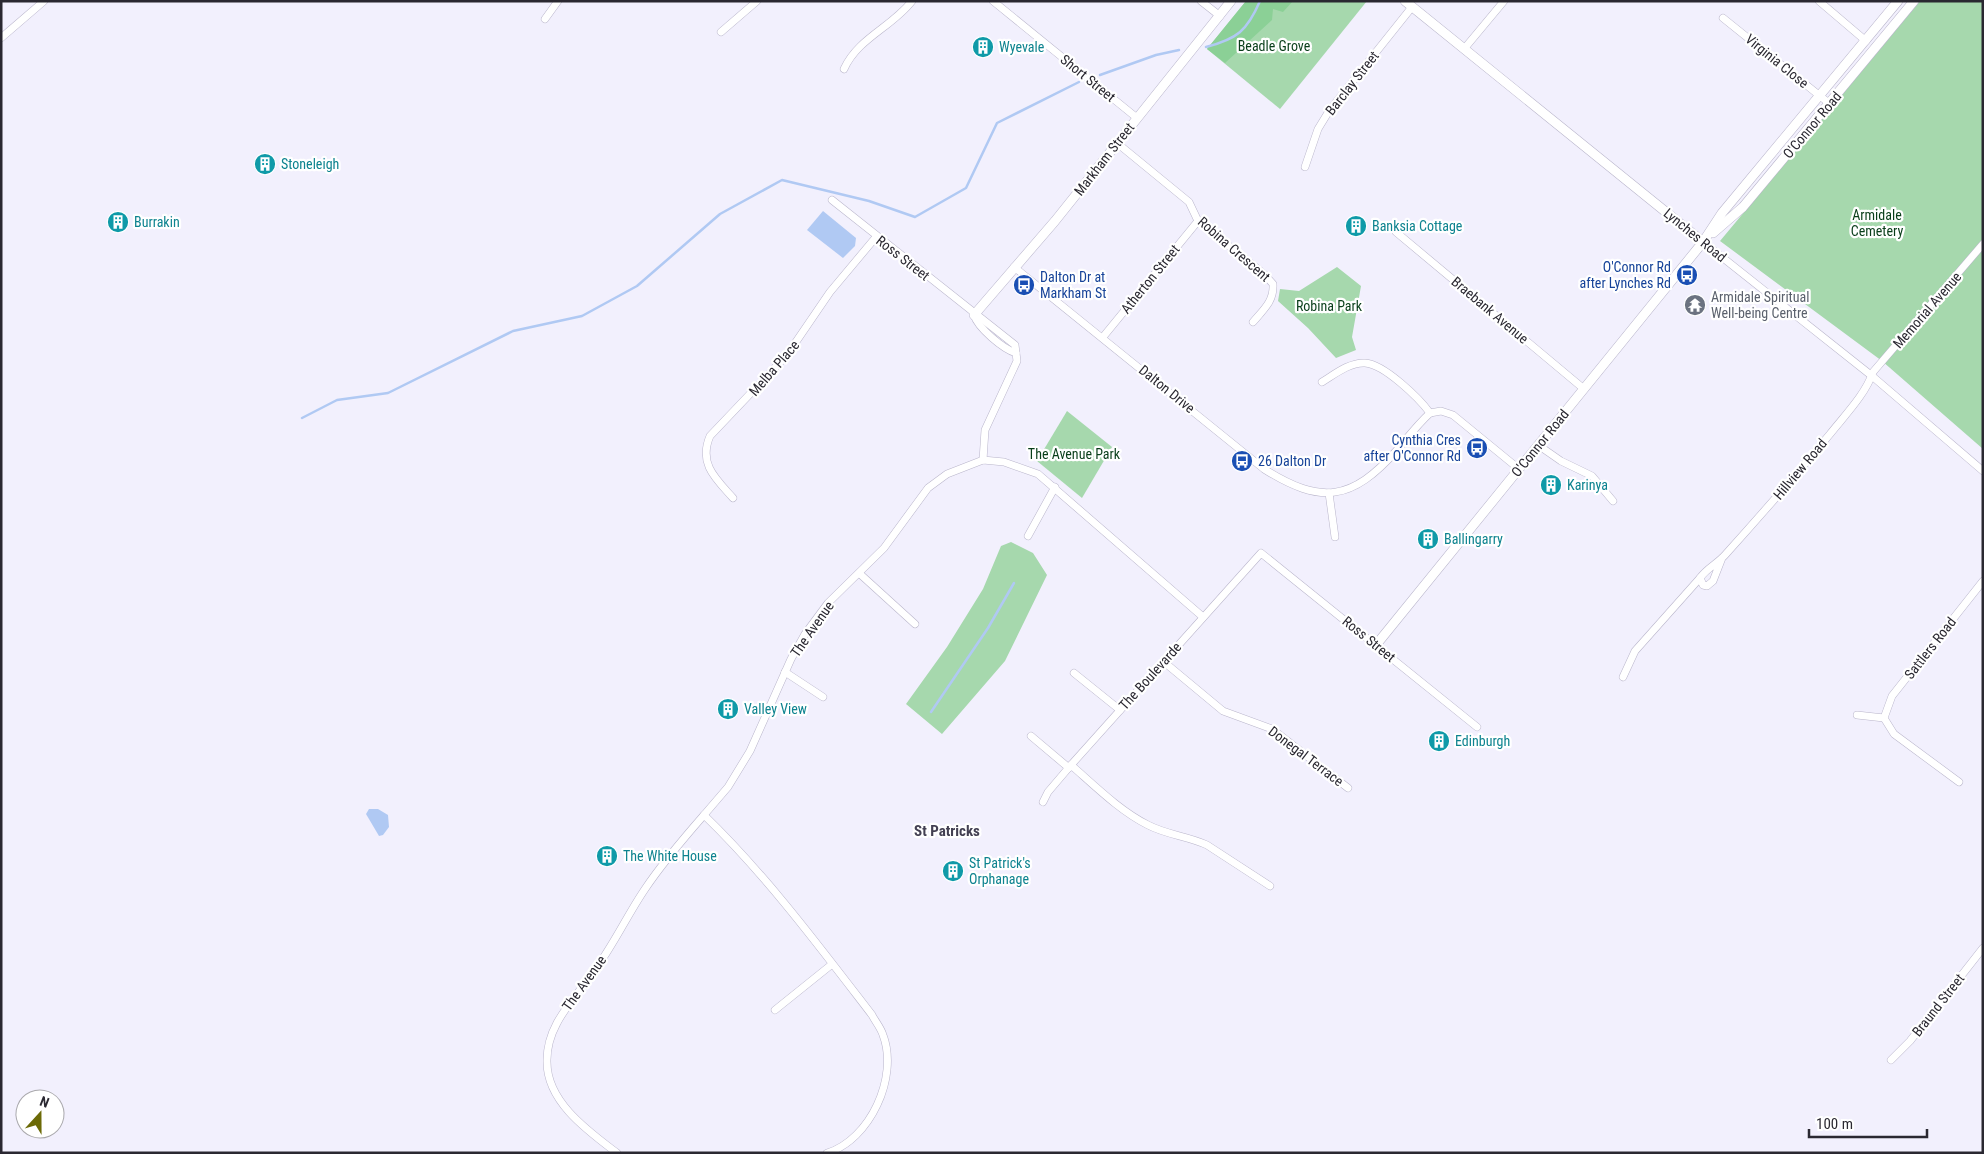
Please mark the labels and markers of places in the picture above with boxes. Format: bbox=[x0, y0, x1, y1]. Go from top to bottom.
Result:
building icon: Wyevale bbox=[971, 35, 995, 59]
place label: Wyevale bbox=[999, 39, 1045, 55]
building icon: Stoneleigh bbox=[253, 152, 277, 176]
place label: Stoneleigh bbox=[281, 156, 339, 172]
building icon: Burrakin bbox=[106, 210, 130, 234]
place label: Burrakin bbox=[134, 214, 180, 230]
building icon: Banksia Cottage bbox=[1344, 214, 1368, 238]
place label: Banksia Cottage bbox=[1372, 218, 1463, 234]
place label: O'Connor Rd after Lynches Rd bbox=[1580, 259, 1671, 291]
bus stop icon: O'Connor Rd after Lynches Rd bbox=[1675, 263, 1699, 287]
place label: Dalton Dr at Markham St bbox=[1040, 269, 1106, 301]
bus stop icon: Dalton Dr at Markham St bbox=[1012, 273, 1036, 297]
place label: Armidale Spiritual Well-being Centre bbox=[1711, 289, 1809, 321]
temple icon: Armidale Spiritual Well-being Centre bbox=[1683, 293, 1707, 317]
place label: Cynthia Cres after O'Connor Rd bbox=[1363, 432, 1461, 464]
bus stop icon: Cynthia Cres after O'Connor Rd bbox=[1465, 436, 1489, 460]
bus stop icon: 26 Dalton Dr bbox=[1230, 449, 1254, 473]
place label: 26 Dalton Dr bbox=[1258, 453, 1326, 469]
building icon: Karinya bbox=[1539, 473, 1563, 497]
place label: Karinya bbox=[1567, 477, 1608, 493]
building icon: Ballingarry bbox=[1416, 527, 1440, 551]
place label: Ballingarry bbox=[1444, 531, 1503, 547]
building icon: Valley View bbox=[716, 697, 740, 721]
place label: Valley View bbox=[744, 701, 807, 717]
building icon: Edinburgh bbox=[1427, 729, 1451, 753]
place label: Edinburgh bbox=[1455, 733, 1510, 749]
building icon: The White House bbox=[595, 844, 619, 868]
place label: The White House bbox=[623, 848, 717, 864]
place label: St Patrick's Orphanage bbox=[969, 855, 1031, 887]
building icon: St Patrick's Orphanage bbox=[941, 859, 965, 883]

